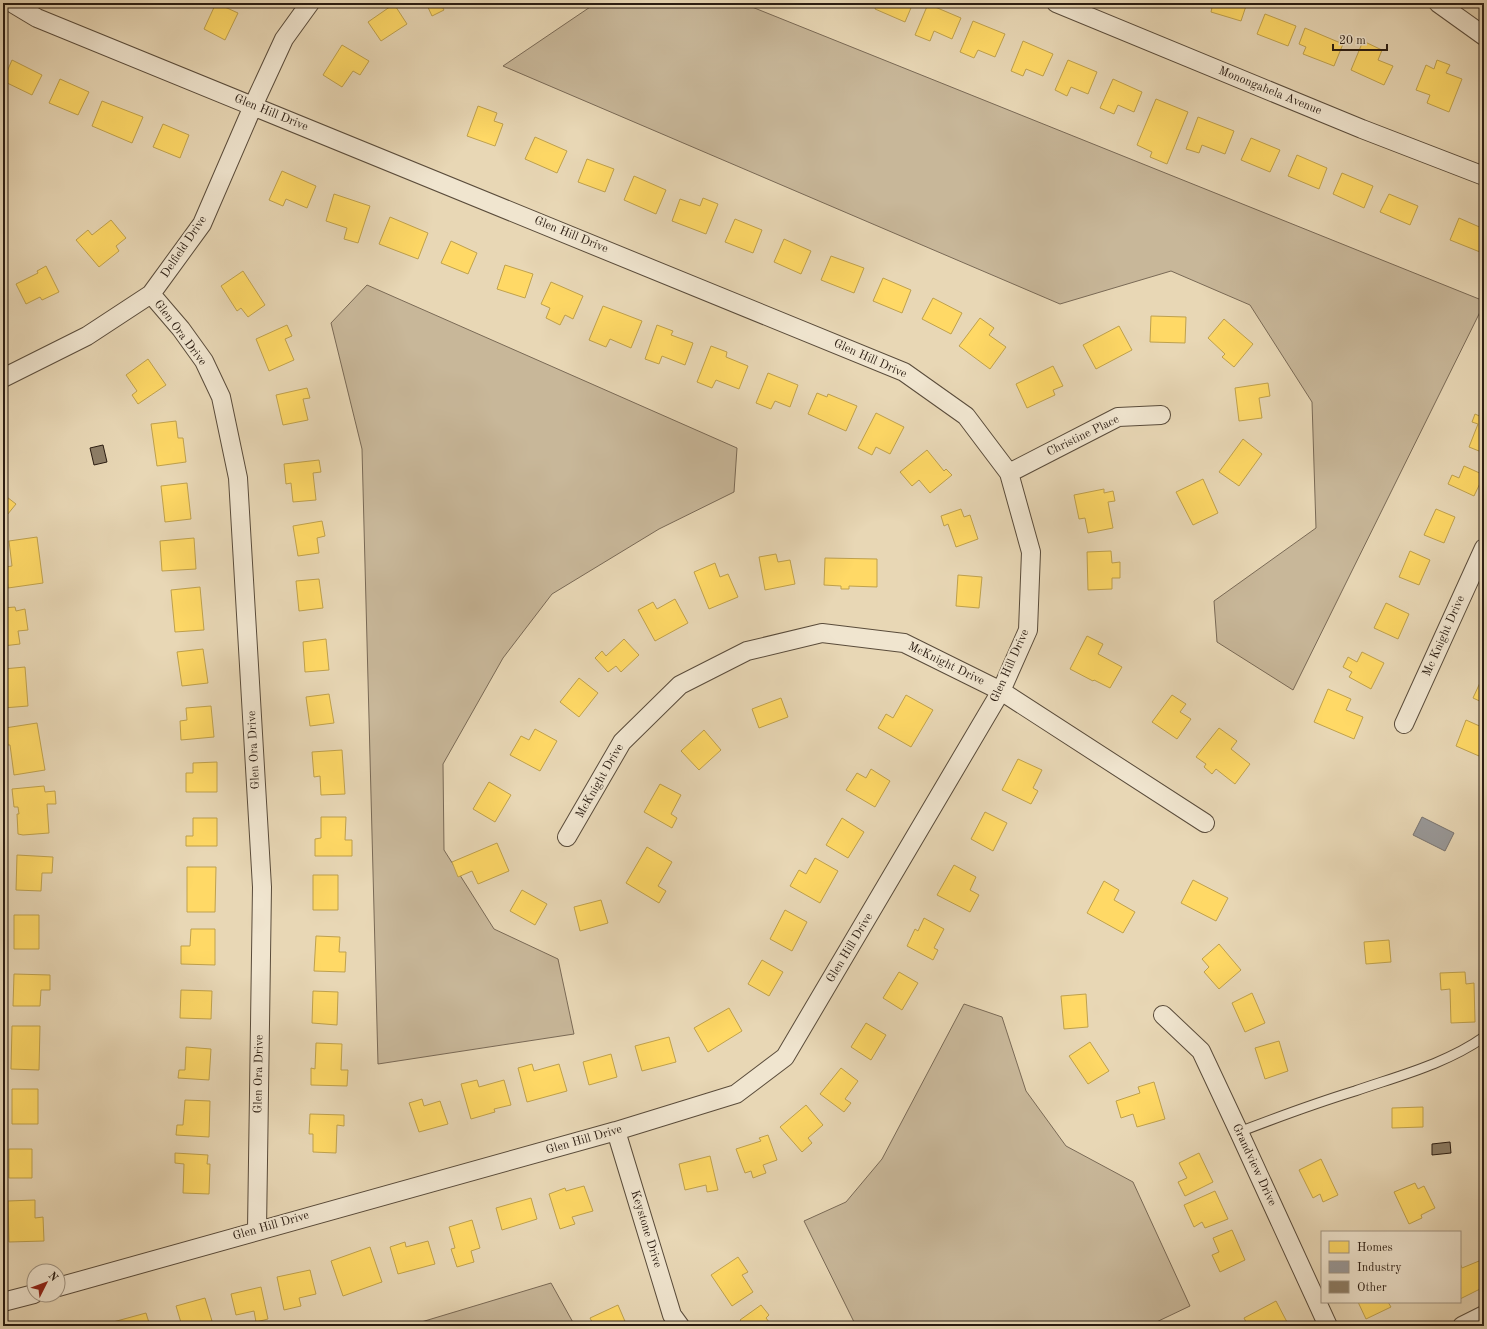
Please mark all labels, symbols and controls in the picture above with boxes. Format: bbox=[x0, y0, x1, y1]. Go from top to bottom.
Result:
scale bar bbox=[1333, 26, 1387, 52]
text: 20 m bbox=[1339, 35, 1366, 47]
street label: Monongahela Avenue bbox=[1217, 65, 1324, 117]
street label: Glen Hill Drive bbox=[232, 93, 310, 133]
street label: Delfield Drive bbox=[159, 214, 209, 280]
street label: Glen Hill Drive bbox=[532, 215, 610, 255]
street label: Glen Ora Drive bbox=[152, 298, 209, 368]
street label: Glen Hill Drive bbox=[832, 338, 909, 381]
street label: Christine Place bbox=[1045, 413, 1121, 459]
street label: Mc Knight Drive bbox=[1421, 593, 1467, 678]
street label: Glen Hill Drive bbox=[989, 627, 1032, 704]
street label: McKnight Drive bbox=[906, 640, 987, 688]
street label: Glen Ora Drive bbox=[246, 710, 262, 790]
street label: McKnight Drive bbox=[574, 741, 626, 820]
street label: Glen Hill Drive bbox=[825, 911, 876, 985]
street label: Glen Ora Drive bbox=[252, 1034, 266, 1113]
street label: Grandview Drive bbox=[1230, 1122, 1278, 1208]
street label: Glen Hill Drive bbox=[545, 1123, 624, 1157]
street label: Keystone Drive bbox=[628, 1189, 664, 1270]
street label: Glen Hill Drive bbox=[232, 1209, 311, 1243]
legend bbox=[1321, 1231, 1461, 1303]
text: Homes bbox=[1357, 1242, 1393, 1254]
text: Industry bbox=[1357, 1262, 1402, 1274]
north arrow bbox=[26, 1263, 66, 1303]
text: N bbox=[45, 1271, 60, 1285]
text: Other bbox=[1357, 1282, 1387, 1294]

